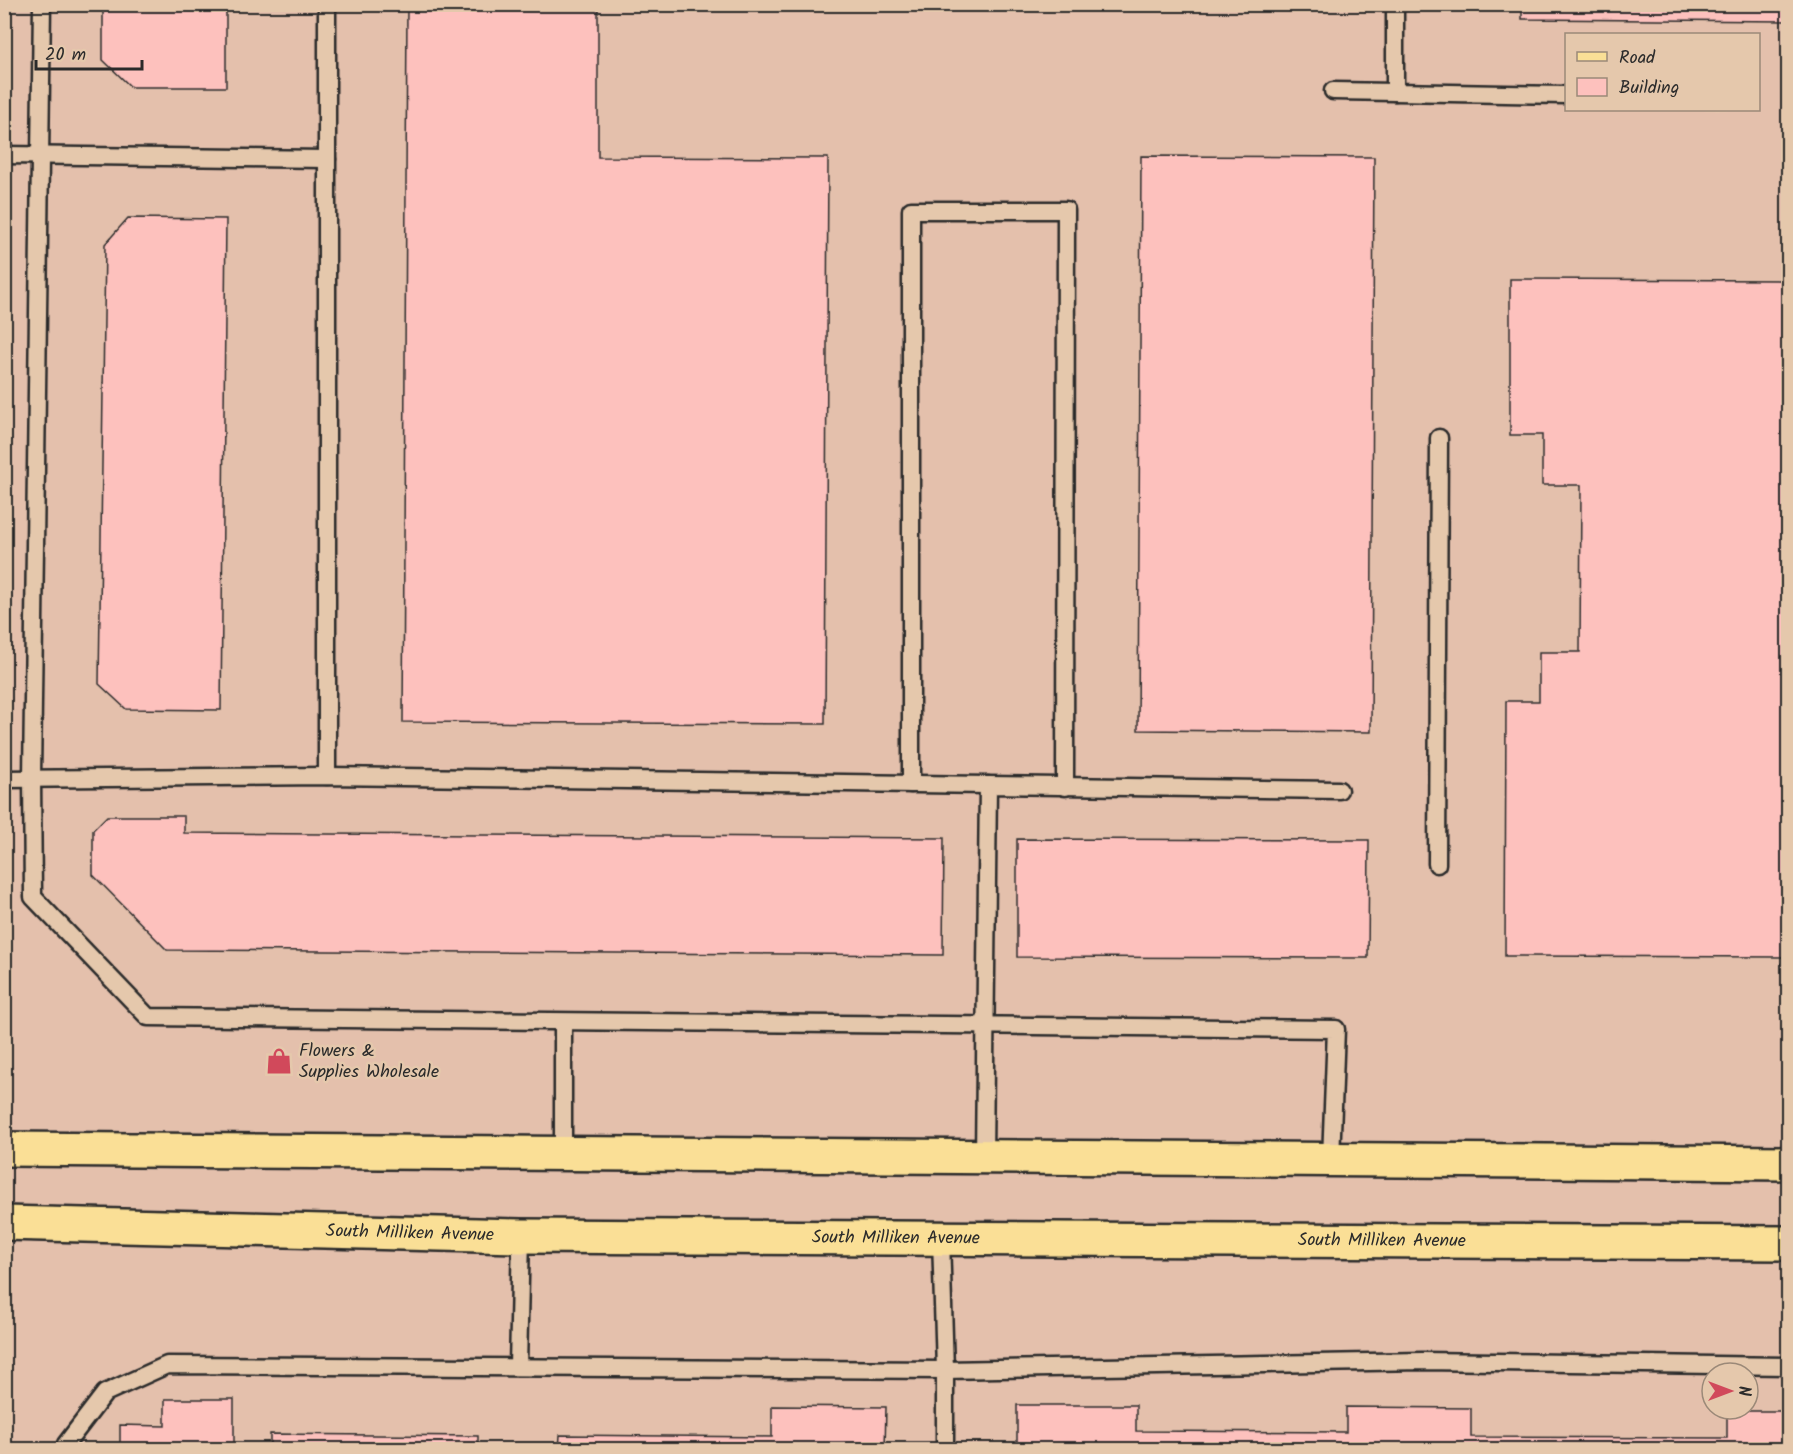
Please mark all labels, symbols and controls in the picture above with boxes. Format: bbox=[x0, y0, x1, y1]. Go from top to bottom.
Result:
scale bar bbox=[36, 33, 142, 71]
legend bbox=[1565, 33, 1760, 111]
text: 20 m bbox=[45, 41, 86, 70]
text: Road bbox=[1619, 44, 1656, 73]
text: Building bbox=[1619, 74, 1679, 103]
place label: Flowers & Supplies Wholesale bbox=[299, 1037, 439, 1087]
shop icon: Flowers & Supplies Wholesale bbox=[264, 1046, 294, 1076]
street label: South Milliken Avenue bbox=[325, 1217, 494, 1250]
street label: South Milliken Avenue bbox=[812, 1223, 980, 1253]
street label: South Milliken Avenue bbox=[1298, 1226, 1466, 1256]
north arrow bbox=[1700, 1361, 1760, 1421]
text: N bbox=[1731, 1386, 1756, 1396]

